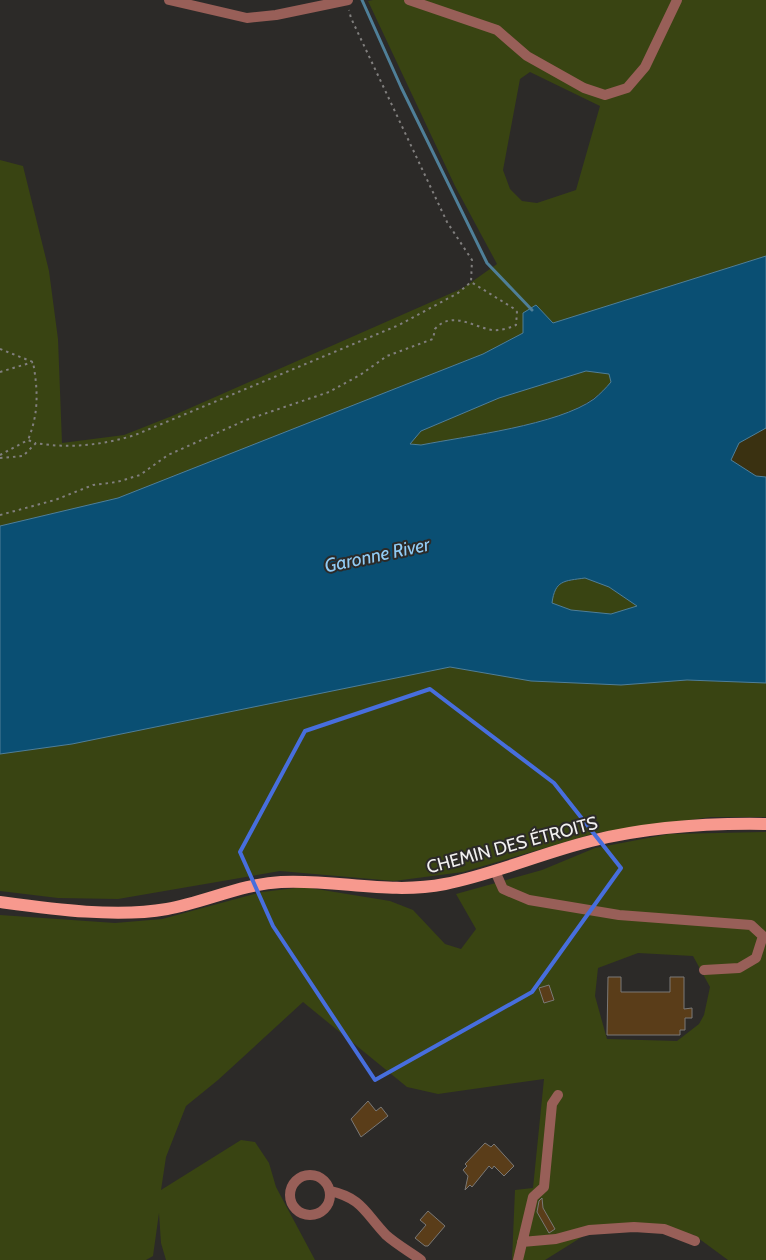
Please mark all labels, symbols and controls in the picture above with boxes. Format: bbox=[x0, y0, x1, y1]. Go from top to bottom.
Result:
water label: Garonne River bbox=[322, 532, 433, 577]
street label: CHEMIN DES ÉTROITS bbox=[424, 812, 600, 878]

